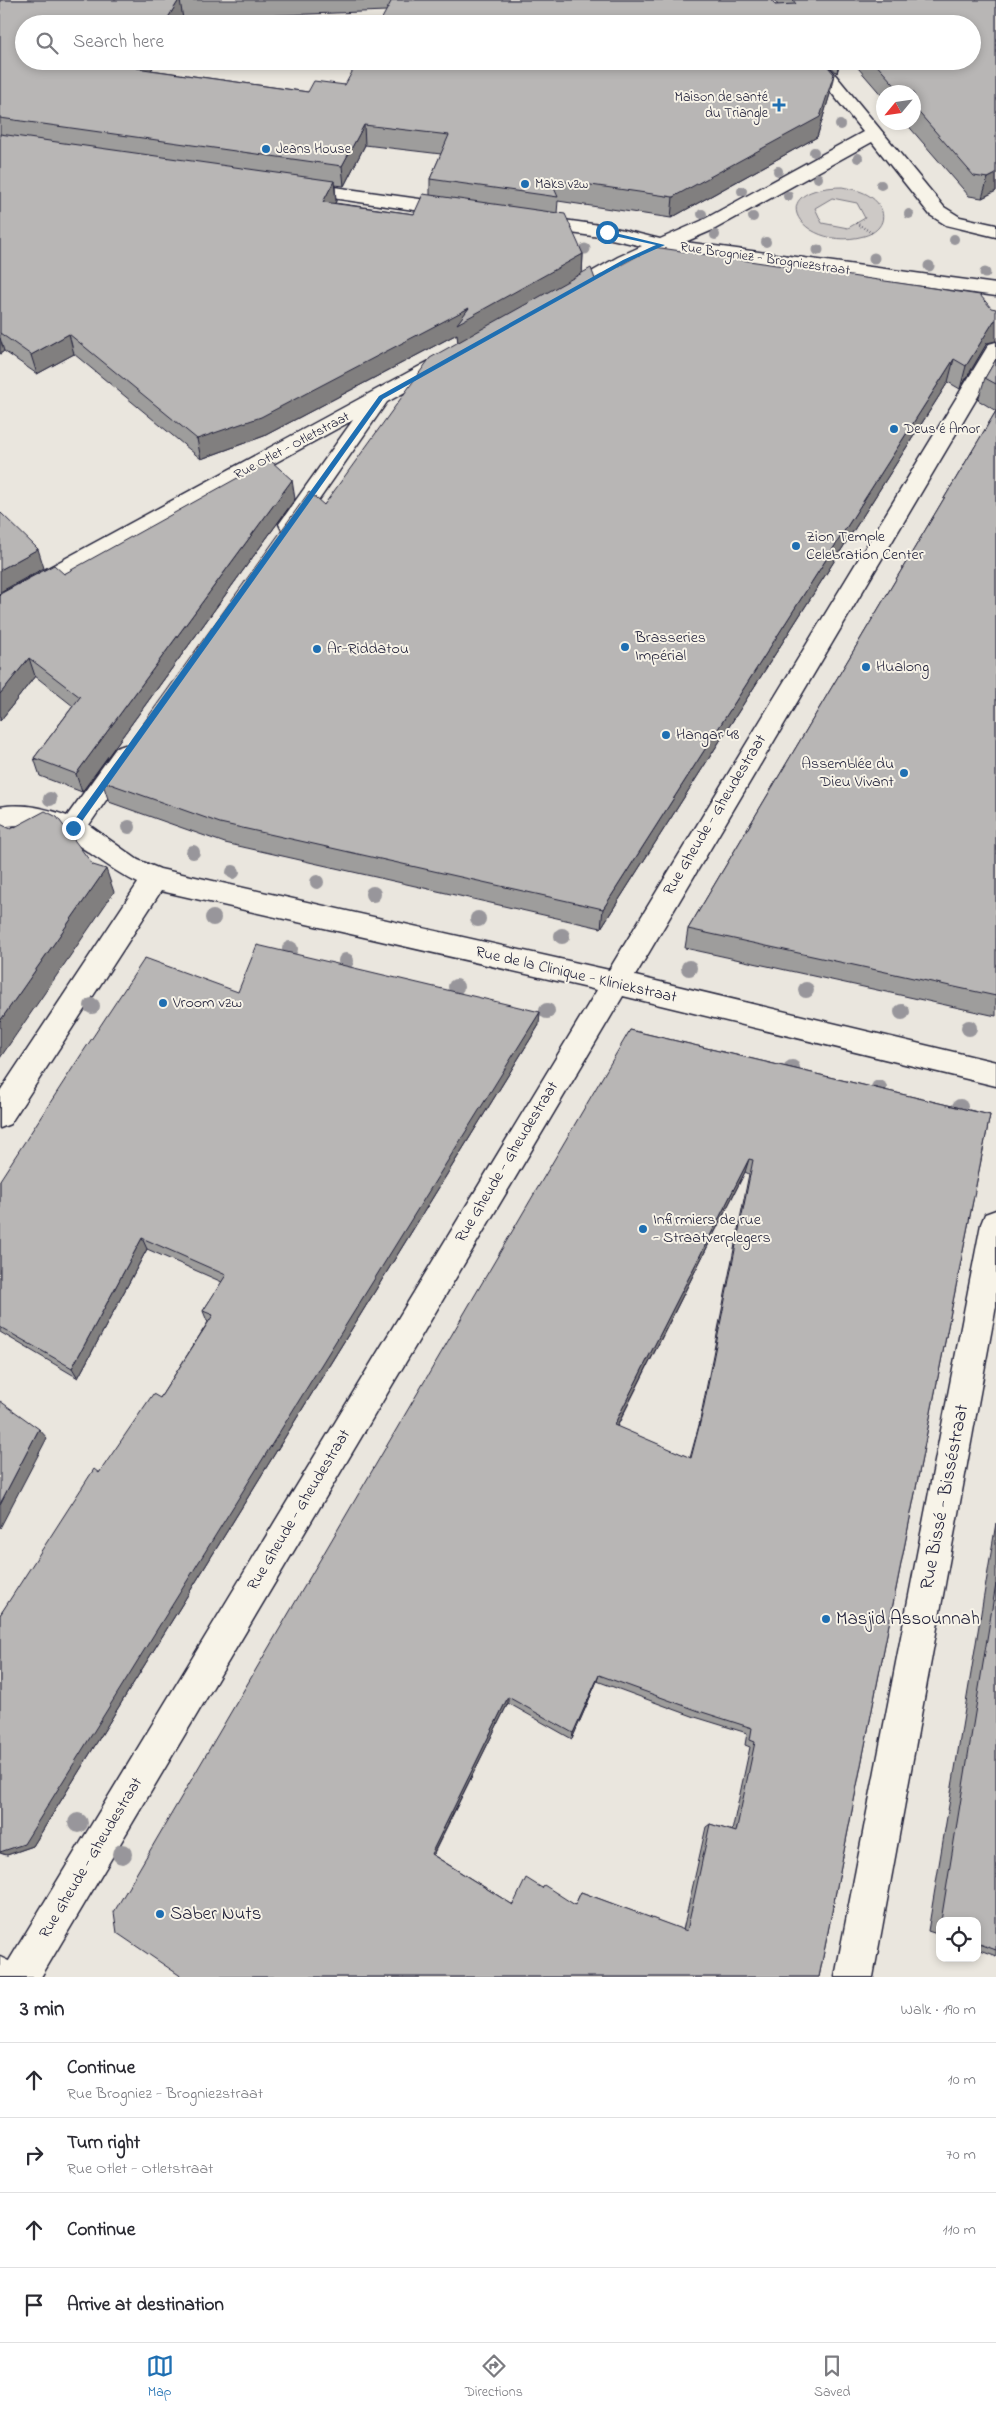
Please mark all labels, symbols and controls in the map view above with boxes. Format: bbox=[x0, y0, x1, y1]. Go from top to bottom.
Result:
search box bbox=[15, 15, 981, 70]
icon: search bbox=[33, 29, 61, 57]
text: Search here bbox=[73, 29, 164, 56]
north arrow bbox=[876, 85, 921, 130]
place label: Maison de santé du Triangle bbox=[674, 87, 769, 125]
marker: Maison de santé du Triangle bbox=[772, 98, 786, 112]
place label: Jeans House bbox=[276, 139, 352, 160]
marker: Jeans House bbox=[260, 143, 272, 155]
place label: Maks vzw bbox=[535, 174, 588, 195]
marker: Maks vzw bbox=[519, 178, 531, 190]
route start bbox=[596, 221, 619, 244]
street label: Rue Brogniez - Brogniezstraat bbox=[678, 237, 852, 282]
street label: Rue Otlet - Otletstraat bbox=[230, 407, 354, 485]
place label: Deus é Amor bbox=[903, 419, 981, 440]
marker: Deus é Amor bbox=[888, 423, 900, 435]
place label: Zion Temple Celebration Center bbox=[806, 525, 924, 567]
marker: Zion Temple Celebration Center bbox=[790, 540, 802, 552]
place label: Brasseries Impérial bbox=[634, 626, 706, 668]
place label: Ar-Riddatou bbox=[327, 637, 409, 661]
marker: Brasseries Impérial bbox=[619, 641, 631, 653]
marker: Ar-Riddatou bbox=[311, 643, 323, 655]
place label: Hualong bbox=[876, 655, 929, 679]
marker: Hualong bbox=[860, 661, 872, 673]
place label: Hangar 48 bbox=[676, 723, 739, 747]
street label: Rue Gheude - Gheudestraat bbox=[657, 729, 773, 900]
marker: Hangar 48 bbox=[660, 729, 672, 741]
place label: Assemblée du Dieu Vivant bbox=[801, 752, 895, 794]
marker: Assemblée du Dieu Vivant bbox=[898, 767, 910, 779]
route end bbox=[62, 817, 85, 840]
street label: Rue de la Clinique - Kliniekstraat bbox=[473, 940, 680, 1010]
place label: Vroom vzw bbox=[172, 991, 242, 1015]
marker: Vroom vzw bbox=[157, 997, 169, 1009]
street label: Rue Gheude - Gheudestraat bbox=[449, 1076, 565, 1247]
place label: Infirmiers de rue - Straatverplegers bbox=[653, 1208, 771, 1250]
marker: Infirmiers de rue - Straatverplegers bbox=[637, 1223, 649, 1235]
street label: Rue Bissé - Bisséstraat bbox=[914, 1401, 976, 1592]
street label: Rue Gheude - Gheudestraat bbox=[241, 1424, 357, 1595]
place label: Masjid Assounnah bbox=[836, 1606, 980, 1633]
marker: Masjid Assounnah bbox=[820, 1613, 832, 1625]
street label: Rue Gheude - Gheudestraat bbox=[33, 1772, 149, 1943]
place label: Saber Nuts bbox=[170, 1901, 261, 1928]
marker: Saber Nuts bbox=[154, 1908, 166, 1920]
map controls bbox=[936, 1917, 981, 1962]
button: locate bbox=[936, 1917, 981, 1962]
text: 3 min bbox=[20, 1995, 64, 2025]
text: Walk · 190 m bbox=[901, 1998, 976, 2022]
text: Continue bbox=[67, 2055, 135, 2082]
icon: ahead bbox=[20, 2066, 48, 2094]
text: 10 m bbox=[948, 2068, 976, 2092]
text: Rue Brogniez - Brogniezstraat bbox=[67, 2082, 263, 2106]
text: Turn right bbox=[67, 2130, 140, 2157]
icon: right bbox=[20, 2141, 48, 2169]
text: 70 m bbox=[946, 2143, 976, 2167]
text: Rue Otlet - Otletstraat bbox=[67, 2157, 214, 2181]
icon: ahead bbox=[20, 2216, 48, 2244]
text: Continue bbox=[67, 2217, 135, 2244]
text: 110 m bbox=[942, 2218, 976, 2242]
icon: arrive bbox=[20, 2291, 48, 2319]
text: Arrive at destination bbox=[67, 2292, 224, 2319]
tab: Map bbox=[146, 2352, 174, 2403]
tab: Directions bbox=[465, 2352, 523, 2403]
tab: Saved bbox=[814, 2352, 850, 2403]

